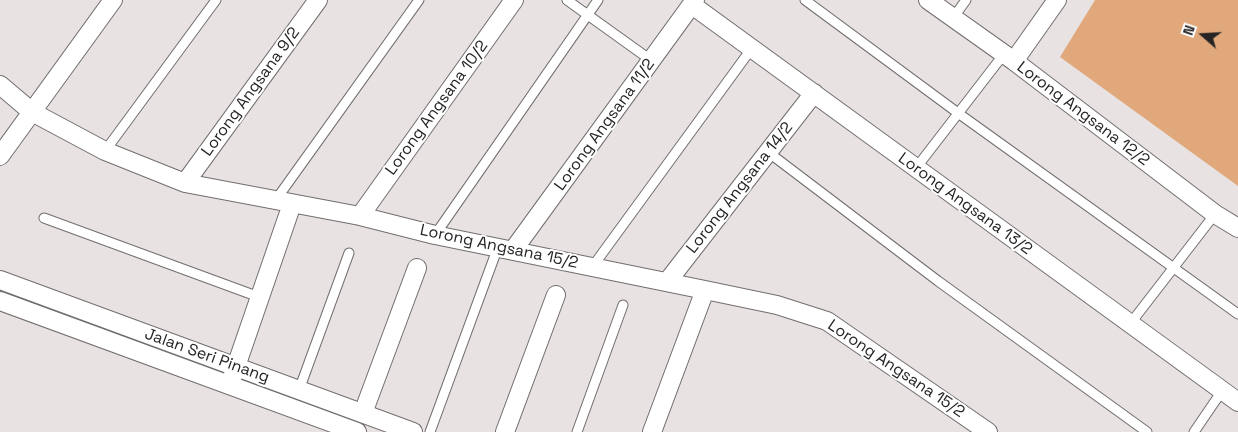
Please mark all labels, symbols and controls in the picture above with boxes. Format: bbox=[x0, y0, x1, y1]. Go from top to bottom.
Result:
north arrow bbox=[1178, 10, 1228, 60]
text: N bbox=[1179, 23, 1199, 37]
street label: Lorong Angsana 9/2 bbox=[198, 24, 304, 160]
street label: Lorong Angsana 10/2 bbox=[382, 37, 492, 179]
street label: Lorong Angsana 11/2 bbox=[551, 55, 659, 195]
street label: Lorong Angsana 12/2 bbox=[1013, 58, 1153, 170]
street label: Lorong Angsana 14/2 bbox=[683, 118, 797, 258]
street label: Lorong Angsana 13/2 bbox=[894, 149, 1036, 259]
street label: Lorong Angsana 15/2 bbox=[418, 221, 580, 273]
street label: Lorong Angsana 15/2 bbox=[824, 316, 968, 422]
street label: Jalan Seri Pinang bbox=[142, 325, 272, 387]

